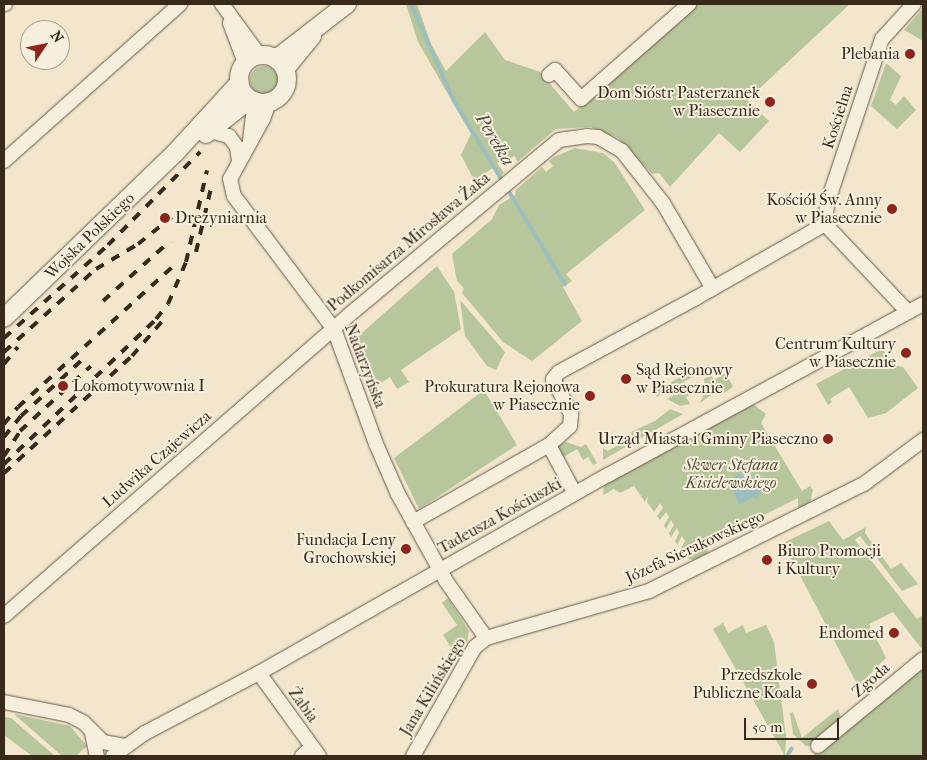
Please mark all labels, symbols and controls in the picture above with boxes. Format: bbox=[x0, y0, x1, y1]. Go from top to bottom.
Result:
north arrow bbox=[20, 20, 70, 70]
text: N bbox=[47, 28, 67, 46]
place label: Plebania bbox=[841, 44, 900, 64]
marker: Plebania bbox=[904, 48, 916, 60]
place label: Dom Sióstr Pasterzanek w Piasecznie bbox=[597, 83, 760, 121]
street label: Kościelna bbox=[819, 83, 857, 151]
marker: Dom Sióstr Pasterzanek w Piasecznie bbox=[764, 96, 776, 108]
water label: Perełka bbox=[470, 110, 518, 170]
street label: Podkomisarza Mirosława Żaka bbox=[324, 168, 494, 316]
street label: Wojska Polskiego bbox=[41, 189, 139, 283]
place label: Kościół Św. Anny w Piasecznie bbox=[766, 190, 882, 228]
marker: Kościół Św. Anny w Piasecznie bbox=[886, 203, 898, 215]
place label: Drezyniarnia bbox=[175, 208, 267, 228]
marker: Drezyniarnia bbox=[159, 212, 171, 224]
street label: Nadarzyńska bbox=[340, 321, 390, 411]
place label: Centrum Kultury w Piasecznie bbox=[775, 334, 896, 372]
marker: Centrum Kultury w Piasecznie bbox=[900, 347, 912, 359]
place label: Sąd Rejonowy w Piasecznie bbox=[636, 360, 733, 398]
marker: Sąd Rejonowy w Piasecznie bbox=[620, 373, 632, 385]
place label: Lokomotywownia I bbox=[73, 376, 205, 396]
place label: Prokuratura Rejonowa w Piasecznie bbox=[424, 377, 580, 415]
marker: Lokomotywownia I bbox=[57, 380, 69, 392]
marker: Prokuratura Rejonowa w Piasecznie bbox=[584, 390, 596, 402]
street label: Ludwika Czajewicza bbox=[99, 407, 215, 511]
place label: Urząd Miasta i Gminy Piaseczno bbox=[598, 429, 818, 449]
marker: Urząd Miasta i Gminy Piaseczno bbox=[822, 433, 834, 445]
park label: Skwer Stefana Kisielewskiego bbox=[684, 455, 778, 493]
street label: Tadeusza Kościuszki bbox=[435, 474, 565, 558]
street label: Józefa Sierakowskiego bbox=[623, 506, 767, 588]
place label: Fundacja Leny Grochowskiej bbox=[296, 530, 396, 568]
place label: Biuro Promocji i Kultury bbox=[777, 541, 881, 579]
marker: Fundacja Leny Grochowskiej bbox=[400, 543, 412, 555]
marker: Biuro Promocji i Kultury bbox=[761, 554, 773, 566]
place label: Endomed bbox=[818, 623, 884, 643]
marker: Endomed bbox=[888, 627, 900, 639]
street label: Jana Kilińskiego bbox=[396, 634, 470, 740]
street label: Zgoda bbox=[848, 658, 894, 702]
place label: Przedszkole Publiczne Koala bbox=[693, 665, 802, 703]
marker: Przedszkole Publiczne Koala bbox=[806, 678, 818, 690]
street label: Żabia bbox=[284, 684, 322, 726]
scale bar bbox=[747, 708, 842, 740]
text: 50 m bbox=[752, 718, 782, 736]

